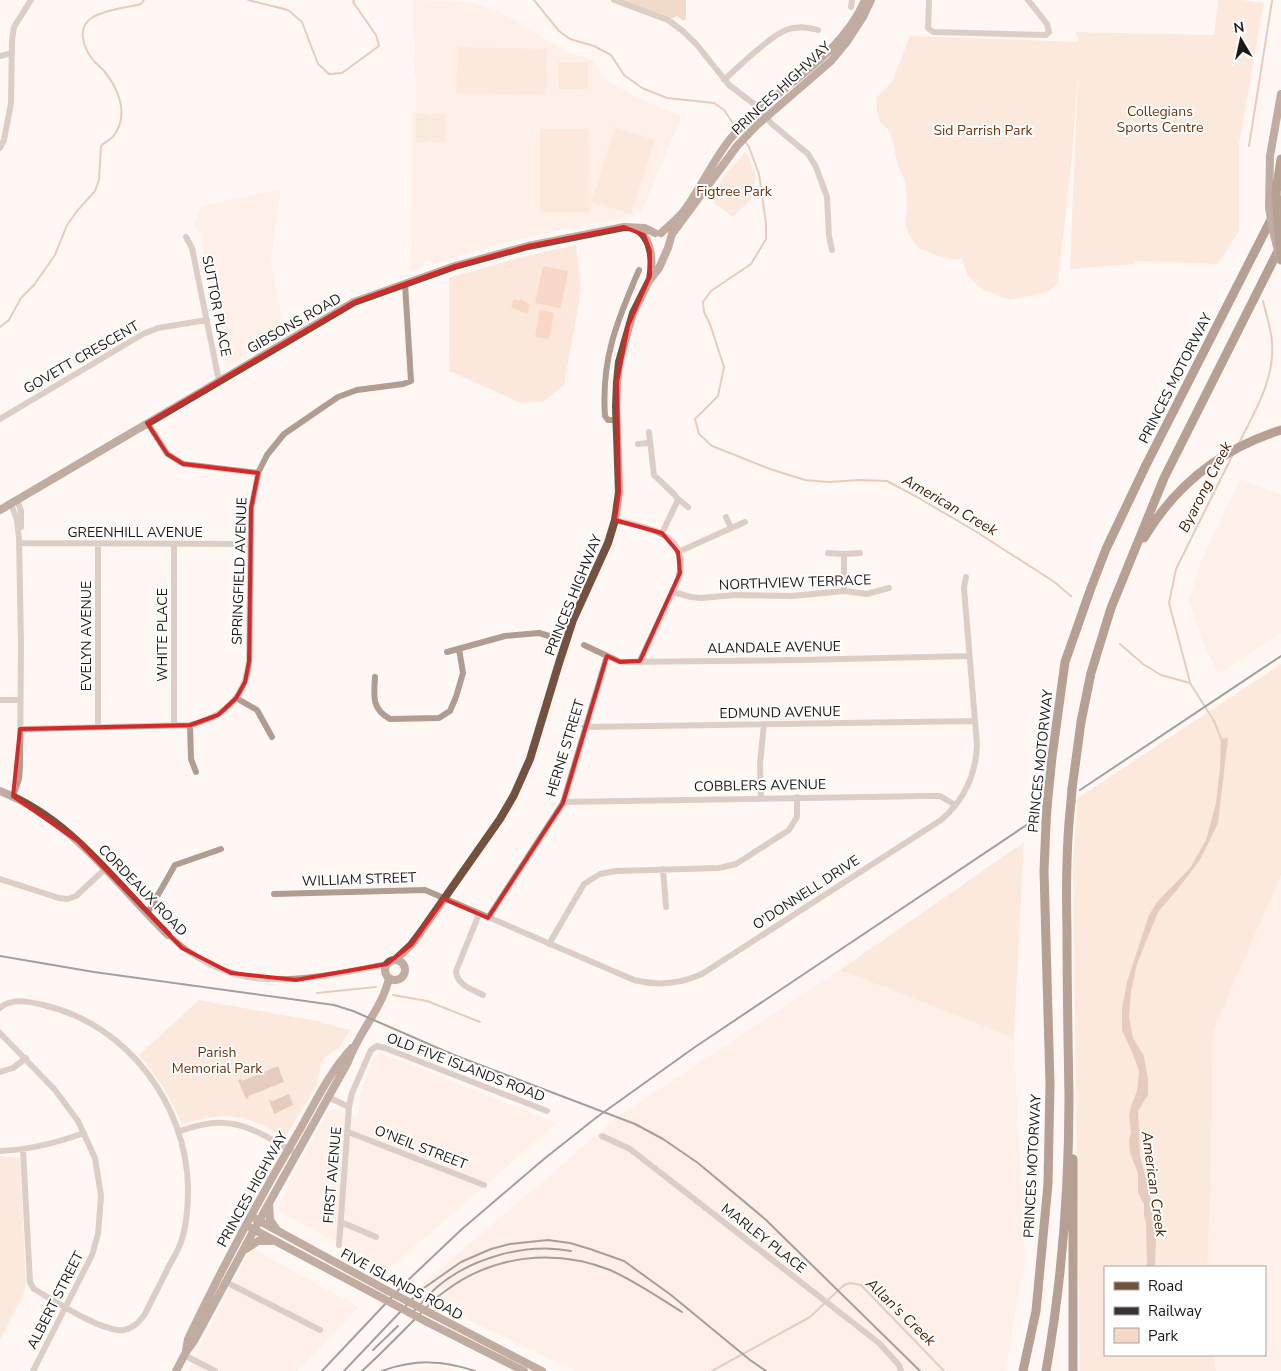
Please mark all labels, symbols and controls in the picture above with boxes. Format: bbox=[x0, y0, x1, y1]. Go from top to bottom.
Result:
north arrow bbox=[1216, 15, 1266, 65]
text: N bbox=[1232, 17, 1246, 38]
street label: PRINCES HIGHWAY bbox=[728, 37, 836, 139]
park label: Collegians Sports Centre bbox=[1117, 102, 1203, 137]
park label: Sid Parrish Park bbox=[933, 121, 1034, 140]
park label: Figtree Park bbox=[696, 182, 773, 201]
street label: SUTTOR PLACE bbox=[197, 254, 236, 358]
street label: GIBSONS ROAD bbox=[244, 289, 345, 358]
street label: PRINCES MOTORWAY bbox=[1134, 309, 1217, 447]
street label: GOVETT CRESCENT bbox=[20, 316, 143, 398]
water label: Byarong Creek bbox=[1174, 438, 1237, 536]
water label: American Creek bbox=[898, 469, 1002, 541]
street label: SPRINGFIELD AVENUE bbox=[227, 497, 252, 645]
street label: GREENHILL AVENUE bbox=[67, 523, 203, 542]
street label: PRINCES HIGHWAY bbox=[540, 531, 607, 659]
street label: NORTHVIEW TERRACE bbox=[719, 570, 871, 595]
street label: EVELYN AVENUE bbox=[77, 581, 96, 691]
street label: WHITE PLACE bbox=[153, 588, 172, 682]
street label: ALANDALE AVENUE bbox=[707, 637, 841, 658]
street label: PRINCES MOTORWAY bbox=[1024, 688, 1058, 834]
street label: HERNE STREET bbox=[542, 697, 590, 799]
street label: EDMUND AVENUE bbox=[719, 702, 841, 723]
street label: COBBLERS AVENUE bbox=[694, 775, 826, 796]
street label: CORDEAUX ROAD bbox=[94, 840, 191, 940]
street label: O'DONNELL DRIVE bbox=[749, 851, 863, 934]
street label: WILLIAM STREET bbox=[302, 868, 417, 891]
street label: OLD FIVE ISLANDS ROAD bbox=[384, 1028, 548, 1106]
park label: Parish Memorial Park bbox=[172, 1043, 263, 1078]
street label: PRINCES MOTORWAY bbox=[1019, 1093, 1046, 1238]
street label: O'NEIL STREET bbox=[372, 1121, 470, 1174]
street label: FIRST AVENUE bbox=[319, 1126, 346, 1224]
street label: PRINCES HIGHWAY bbox=[213, 1128, 292, 1250]
water label: American Creek bbox=[1137, 1129, 1171, 1239]
street label: MARLEY PLACE bbox=[717, 1199, 810, 1278]
street label: FIVE ISLANDS ROAD bbox=[337, 1244, 466, 1325]
street label: ALBERT STREET bbox=[23, 1248, 89, 1352]
legend bbox=[1104, 1266, 1266, 1356]
water label: Allan's Creek bbox=[861, 1273, 940, 1351]
text: Road bbox=[1148, 1276, 1183, 1296]
text: Railway bbox=[1148, 1301, 1202, 1321]
text: Park bbox=[1148, 1326, 1178, 1346]

